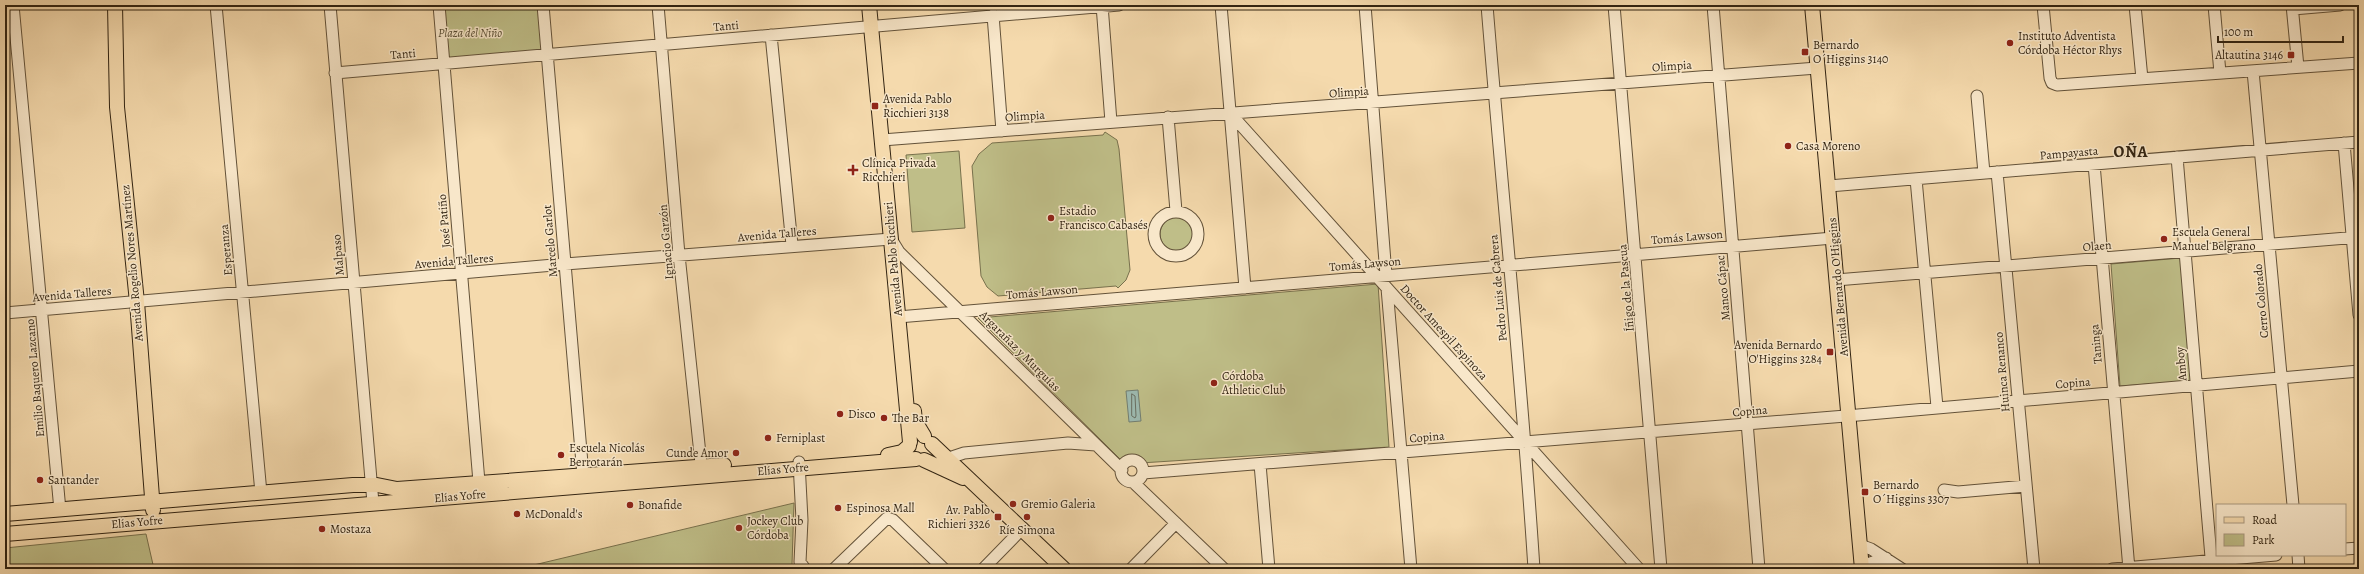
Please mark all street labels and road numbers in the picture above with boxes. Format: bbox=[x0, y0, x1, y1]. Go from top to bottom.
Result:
street label: Tanti bbox=[713, 17, 739, 35]
street label: Tanti bbox=[390, 45, 416, 63]
street label: Olimpia bbox=[1652, 57, 1693, 75]
street label: Olimpia bbox=[1329, 83, 1370, 101]
street label: Olimpia bbox=[1005, 107, 1046, 125]
street label: Pampayasta bbox=[2039, 142, 2099, 164]
street label: Avenida Rogelio Nores Martínez bbox=[117, 184, 147, 343]
street label: José Patiño bbox=[434, 193, 454, 249]
street label: Avenida Pablo Ricchieri bbox=[880, 201, 906, 318]
street label: Ignacio Garzón bbox=[655, 203, 677, 280]
street label: Marcelo Garlot bbox=[539, 204, 561, 278]
street label: Avenida Bernardo O'Higgins bbox=[1824, 217, 1852, 358]
street label: Esperanza bbox=[216, 223, 236, 276]
street label: Avenida Talleres bbox=[736, 223, 817, 246]
street label: Tomás Lawson bbox=[1651, 226, 1724, 248]
street label: Malpaso bbox=[328, 234, 348, 276]
street label: Pedro Luis de Cabrera bbox=[1485, 234, 1511, 342]
street label: Olaen bbox=[2082, 237, 2112, 255]
street label: Íñigo de la Pascua bbox=[1614, 243, 1638, 332]
street label: Avenida Talleres bbox=[413, 250, 494, 273]
street label: Tomás Lawson bbox=[1329, 253, 1402, 275]
street label: Manco Cápac bbox=[1712, 255, 1734, 321]
street label: Cerro Colorado bbox=[2250, 263, 2272, 339]
street label: Tomás Lawson bbox=[1006, 281, 1079, 303]
street label: Doctor Amespil Espinoza bbox=[1397, 281, 1492, 384]
street label: Avenida Talleres bbox=[31, 283, 112, 306]
street label: Argarañaz y Murguías bbox=[975, 306, 1064, 395]
street label: Emilio Baquero Lazcano bbox=[22, 318, 48, 438]
street label: Taninga bbox=[2086, 323, 2106, 364]
street label: Huinca Renanco bbox=[1991, 331, 2013, 413]
street label: Amboy bbox=[2171, 346, 2191, 383]
street label: Copina bbox=[2055, 373, 2092, 393]
street label: Copina bbox=[1732, 401, 1769, 421]
street label: Copina bbox=[1409, 427, 1446, 447]
street label: Elías Yofre bbox=[756, 459, 810, 479]
street label: Elías Yofre bbox=[433, 486, 487, 506]
street label: Elías Yofre bbox=[110, 512, 164, 532]

